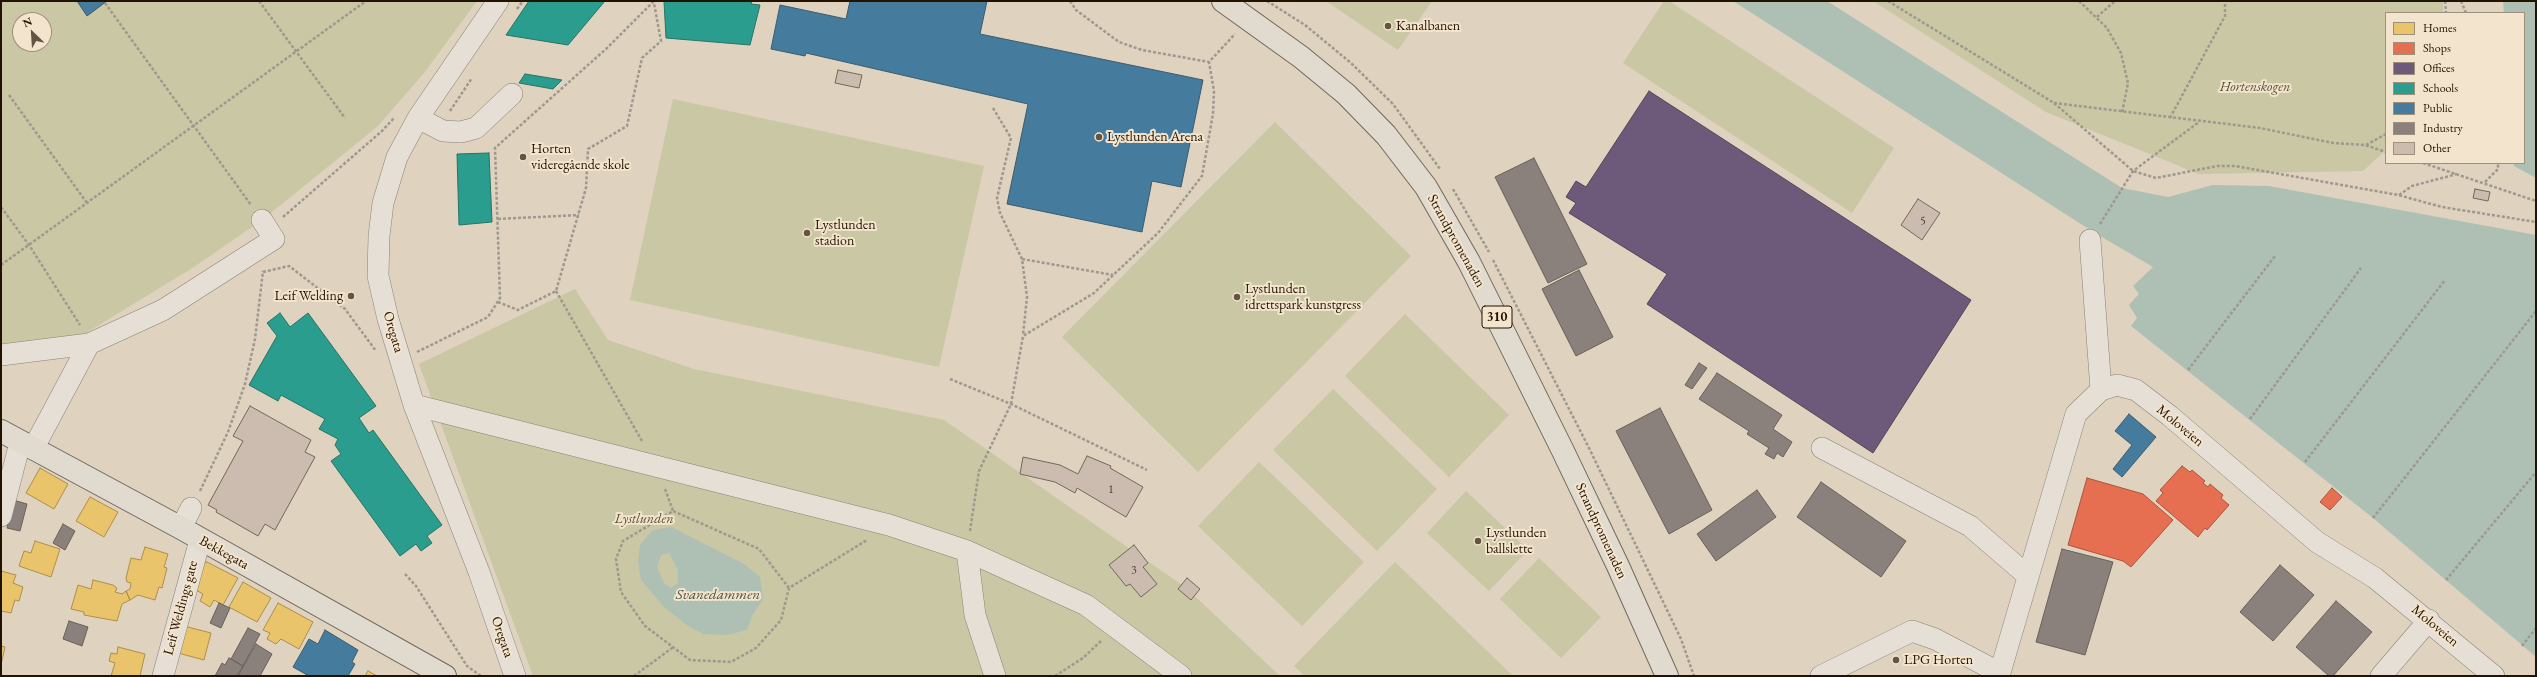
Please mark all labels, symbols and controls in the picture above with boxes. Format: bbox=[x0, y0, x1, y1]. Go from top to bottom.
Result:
north arrow bbox=[12, 12, 52, 52]
legend bbox=[2385, 12, 2525, 164]
text: N bbox=[20, 14, 34, 30]
place label: Kanalbanen bbox=[1396, 18, 1460, 34]
text: Homes bbox=[2423, 20, 2457, 36]
marker: Kanalbanen bbox=[1383, 21, 1393, 31]
text: Shops bbox=[2423, 40, 2451, 56]
text: Offices bbox=[2423, 60, 2455, 76]
park label: Hortenskogen bbox=[2220, 79, 2290, 95]
text: Schools bbox=[2423, 80, 2458, 96]
text: Public bbox=[2423, 100, 2453, 116]
text: Industry bbox=[2423, 120, 2463, 136]
place label: Lystlunden Arena bbox=[1107, 129, 1203, 145]
marker: Lystlunden Arena bbox=[1094, 132, 1104, 142]
text: Other bbox=[2423, 140, 2451, 156]
place label: Horten videregående skole bbox=[531, 141, 630, 174]
marker: Horten videregående skole bbox=[518, 152, 528, 162]
street label: Strandpromenaden bbox=[1423, 192, 1489, 290]
house number: 5 bbox=[1920, 214, 1926, 228]
place label: Lystlunden stadion bbox=[815, 217, 876, 250]
marker: Lystlunden stadion bbox=[802, 228, 812, 238]
place label: Lystlunden idrettspark kunstgress bbox=[1245, 281, 1361, 314]
place label: Leif Welding bbox=[274, 288, 343, 304]
marker: Leif Welding bbox=[346, 291, 356, 301]
marker: Lystlunden idrettspark kunstgress bbox=[1232, 292, 1242, 302]
road number: 310 bbox=[1482, 306, 1512, 328]
street label: Oregata bbox=[379, 309, 407, 355]
street label: Moloveien bbox=[2153, 401, 2207, 451]
street label: Strandpromenaden bbox=[1571, 480, 1631, 582]
house number: 1 bbox=[1108, 483, 1114, 497]
park label: Lystlunden bbox=[614, 511, 674, 527]
place label: Lystlunden ballslette bbox=[1486, 525, 1547, 558]
street label: Bekkegata bbox=[196, 533, 252, 573]
marker: Lystlunden ballslette bbox=[1473, 536, 1483, 546]
street label: Leif Weldings gate bbox=[160, 559, 202, 657]
house number: 3 bbox=[1131, 564, 1137, 578]
water label: Svanedammen bbox=[676, 586, 760, 604]
street label: Moloveien bbox=[2408, 601, 2462, 651]
street label: Oregata bbox=[487, 614, 517, 660]
place label: LPG Horten bbox=[1904, 652, 1973, 668]
marker: LPG Horten bbox=[1891, 655, 1901, 665]

